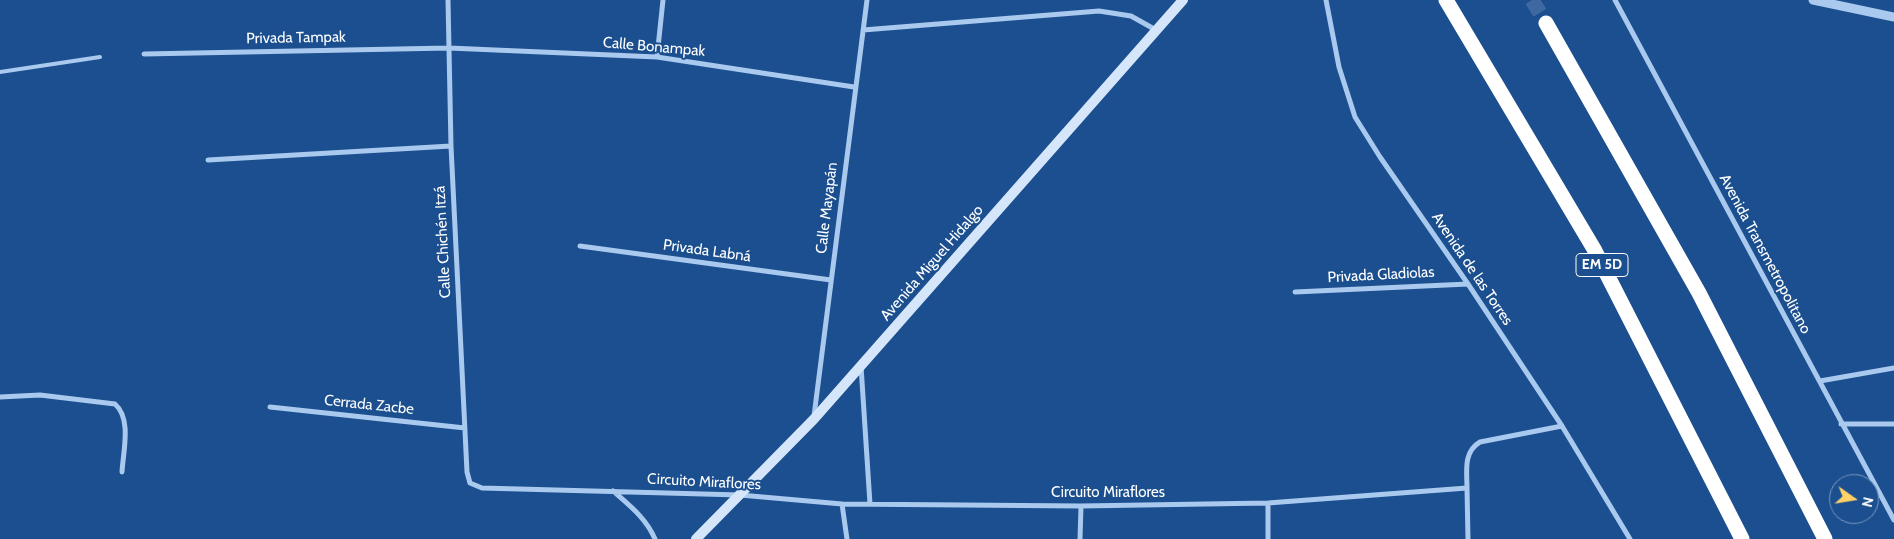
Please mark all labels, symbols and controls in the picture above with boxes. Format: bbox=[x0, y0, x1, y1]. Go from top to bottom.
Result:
street label: Privada Tampak bbox=[246, 28, 346, 48]
street label: Calle Bonampak bbox=[602, 34, 706, 60]
street label: Calle Mayapán bbox=[812, 161, 842, 255]
street label: Avenida Transmetropolitano bbox=[1715, 171, 1815, 337]
street label: Calle Chichén Itzá bbox=[431, 185, 455, 299]
street label: Avenida Miguel Hidalgo bbox=[877, 201, 987, 325]
street label: Avenida de las Torres bbox=[1428, 209, 1516, 329]
street label: Privada Labná bbox=[662, 236, 752, 266]
road number: EM 5D bbox=[1576, 254, 1628, 276]
street label: Privada Gladiolas bbox=[1327, 263, 1435, 287]
street label: Cerrada Zacbe bbox=[323, 391, 415, 419]
street label: Circuito Miraflores bbox=[647, 470, 761, 494]
north arrow bbox=[1829, 474, 1879, 524]
street label: Circuito Miraflores bbox=[1051, 484, 1165, 502]
text: N bbox=[1858, 495, 1878, 509]

